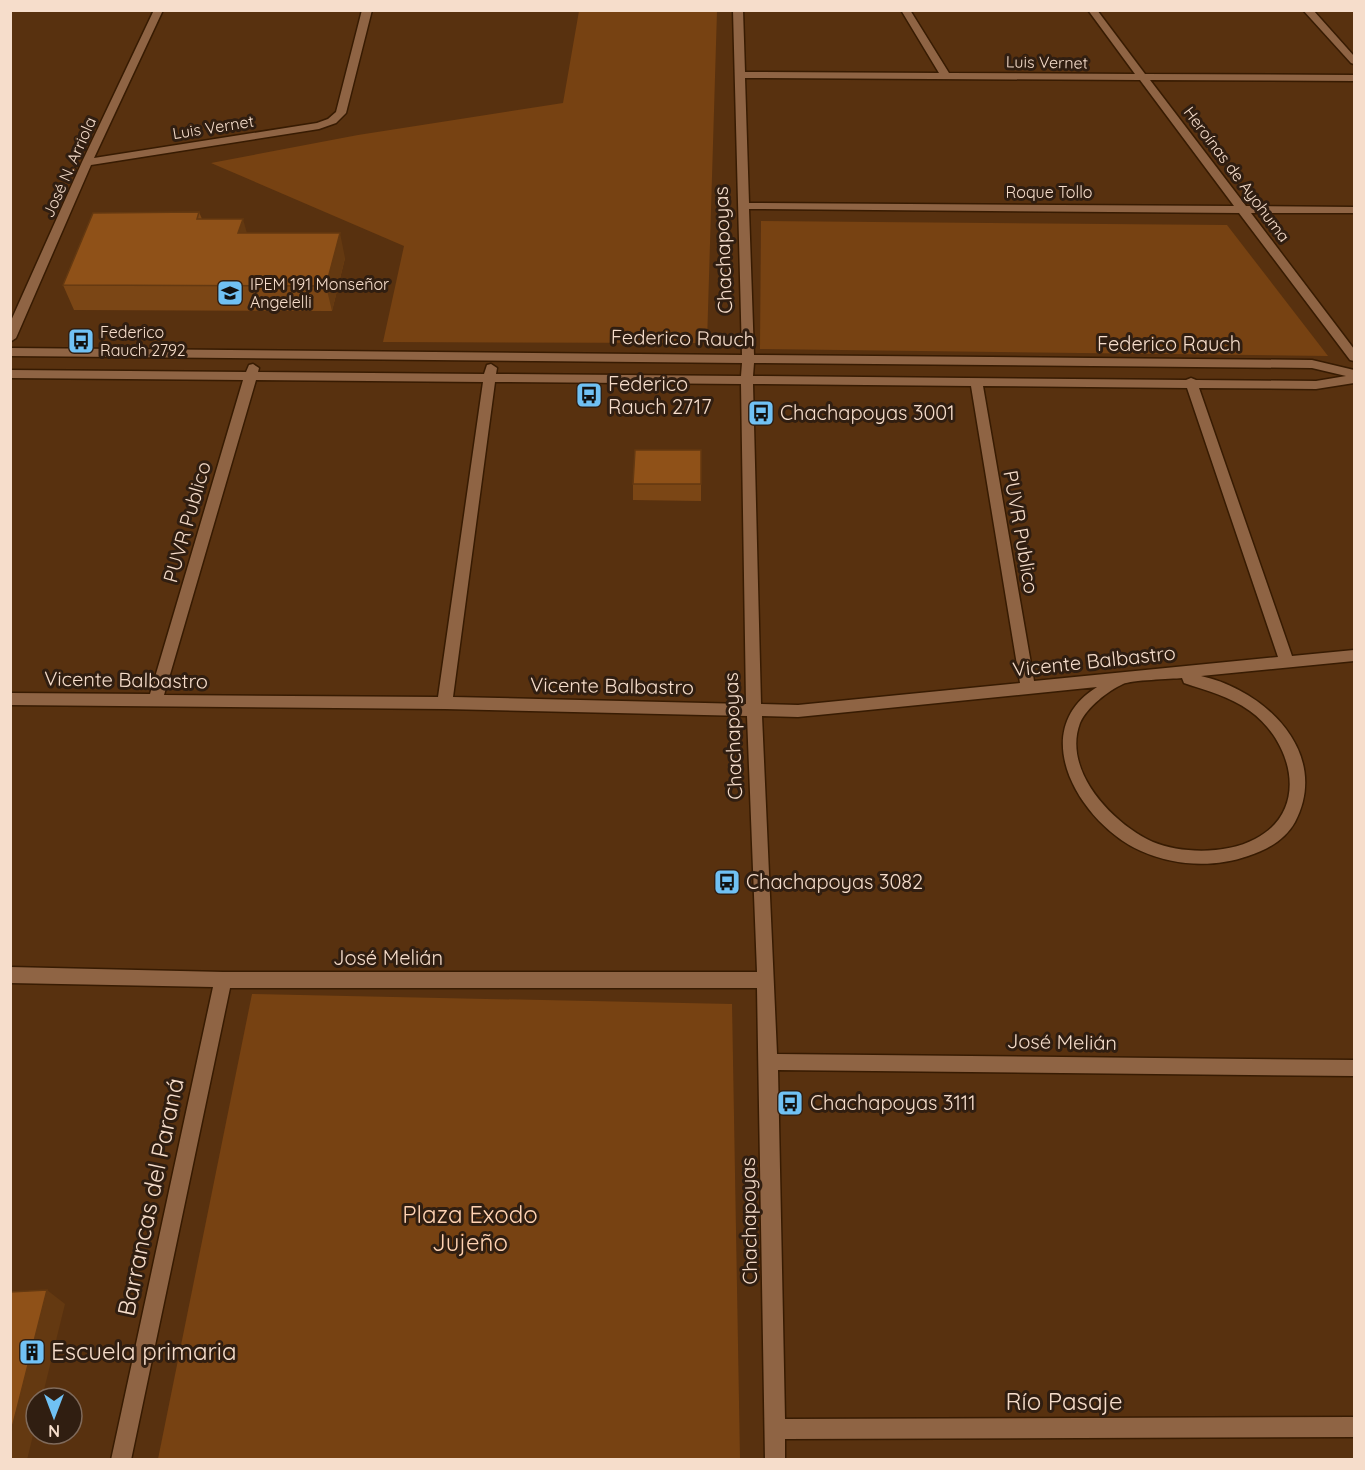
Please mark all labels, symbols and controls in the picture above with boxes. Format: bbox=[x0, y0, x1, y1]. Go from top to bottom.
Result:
street label: Luis Vernet bbox=[1006, 51, 1088, 73]
street label: Heroínas de Ayohuma bbox=[1180, 102, 1294, 246]
street label: Luis Vernet bbox=[171, 111, 255, 143]
street label: José N. Arriola bbox=[38, 114, 100, 220]
street label: Roque Tollo bbox=[1006, 182, 1092, 202]
street label: Chachapoyas bbox=[708, 186, 737, 314]
place label: IPEM 191 Monseñor Angelelli bbox=[250, 274, 389, 312]
school or university icon: IPEM 191 Monseñor Angelelli bbox=[215, 278, 245, 308]
place label: Federico Rauch 2792 bbox=[100, 322, 186, 360]
street label: Federico Rauch bbox=[611, 324, 755, 351]
bus stop icon: Federico Rauch 2792 bbox=[66, 326, 96, 356]
street label: Federico Rauch bbox=[1097, 331, 1241, 356]
place label: Federico Rauch 2717 bbox=[608, 371, 712, 419]
bus stop icon: Federico Rauch 2717 bbox=[574, 380, 604, 410]
bus stop icon: Chachapoyas 3001 bbox=[746, 398, 776, 428]
place label: Chachapoyas 3001 bbox=[780, 400, 955, 425]
street label: PUVR Publico bbox=[157, 458, 216, 585]
street label: PUVR Publico bbox=[998, 468, 1045, 596]
street label: Vicente Balbastro bbox=[1011, 640, 1177, 681]
street label: Vicente Balbastro bbox=[44, 666, 208, 693]
street label: Vicente Balbastro bbox=[530, 672, 694, 699]
street label: Chachapoyas bbox=[718, 672, 747, 800]
bus stop icon: Chachapoyas 3082 bbox=[712, 867, 742, 897]
place label: Chachapoyas 3082 bbox=[746, 869, 923, 894]
street label: José Melián bbox=[333, 945, 443, 970]
street label: José Melián bbox=[1007, 1028, 1117, 1055]
street label: Barrancas del Paraná bbox=[110, 1075, 190, 1318]
bus stop icon: Chachapoyas 3111 bbox=[775, 1088, 805, 1118]
place label: Chachapoyas 3111 bbox=[810, 1090, 976, 1115]
street label: Chachapoyas bbox=[735, 1157, 762, 1285]
park label: Plaza Exodo Jujeño bbox=[402, 1199, 538, 1257]
place label: Escuela primaria bbox=[51, 1336, 236, 1366]
building icon: Escuela primaria bbox=[17, 1337, 47, 1367]
north arrow bbox=[24, 1386, 84, 1446]
street label: Río Pasaje bbox=[1005, 1386, 1123, 1416]
text: N bbox=[48, 1421, 60, 1441]

